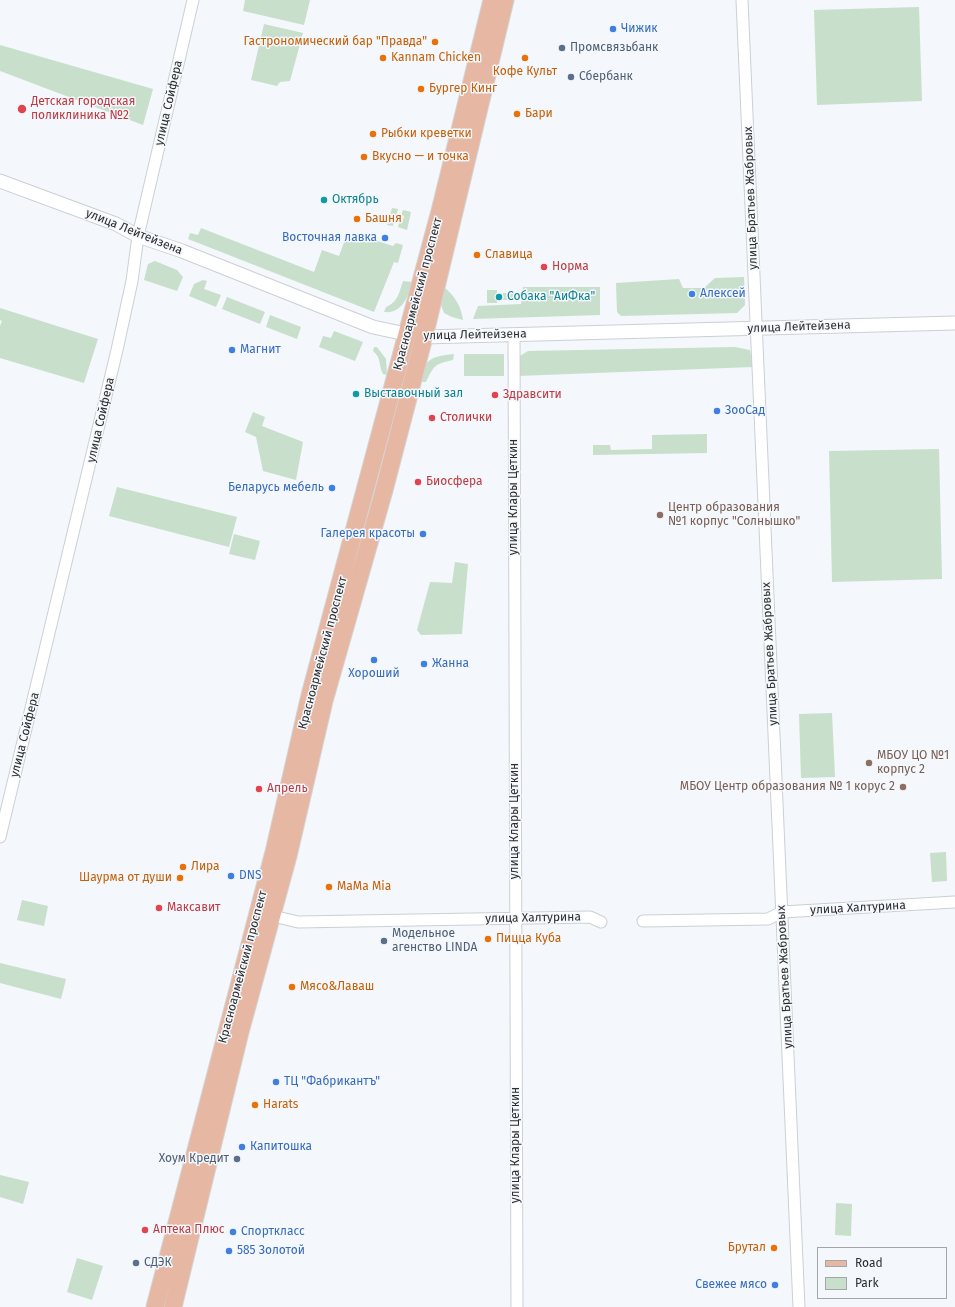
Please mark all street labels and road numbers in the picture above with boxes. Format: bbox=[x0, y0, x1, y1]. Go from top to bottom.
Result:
street label: улица Сойфера bbox=[152, 59, 186, 147]
street label: улица Братьев Жабровых bbox=[741, 126, 761, 270]
street label: улица Лейтейзена bbox=[83, 206, 185, 258]
street label: Красноармейский проспект bbox=[391, 216, 445, 372]
street label: улица Лейтейзена bbox=[747, 318, 851, 336]
street label: улица Лейтейзена bbox=[423, 327, 527, 343]
street label: улица Сойфера bbox=[84, 376, 118, 464]
street label: улица Клары Цеткин bbox=[507, 439, 521, 555]
street label: Красноармейский проспект bbox=[296, 575, 350, 731]
street label: улица Братьев Жабровых bbox=[759, 582, 781, 726]
street label: улица Сойфера bbox=[7, 691, 43, 779]
street label: улица Клары Цеткин bbox=[508, 763, 522, 879]
street label: Красноармейский проспект bbox=[216, 889, 270, 1045]
street label: улица Халтурина bbox=[810, 898, 906, 918]
street label: улица Братьев Жабровых bbox=[774, 905, 796, 1049]
street label: улица Халтурина bbox=[485, 910, 581, 926]
street label: улица Клары Цеткин bbox=[509, 1087, 523, 1203]

